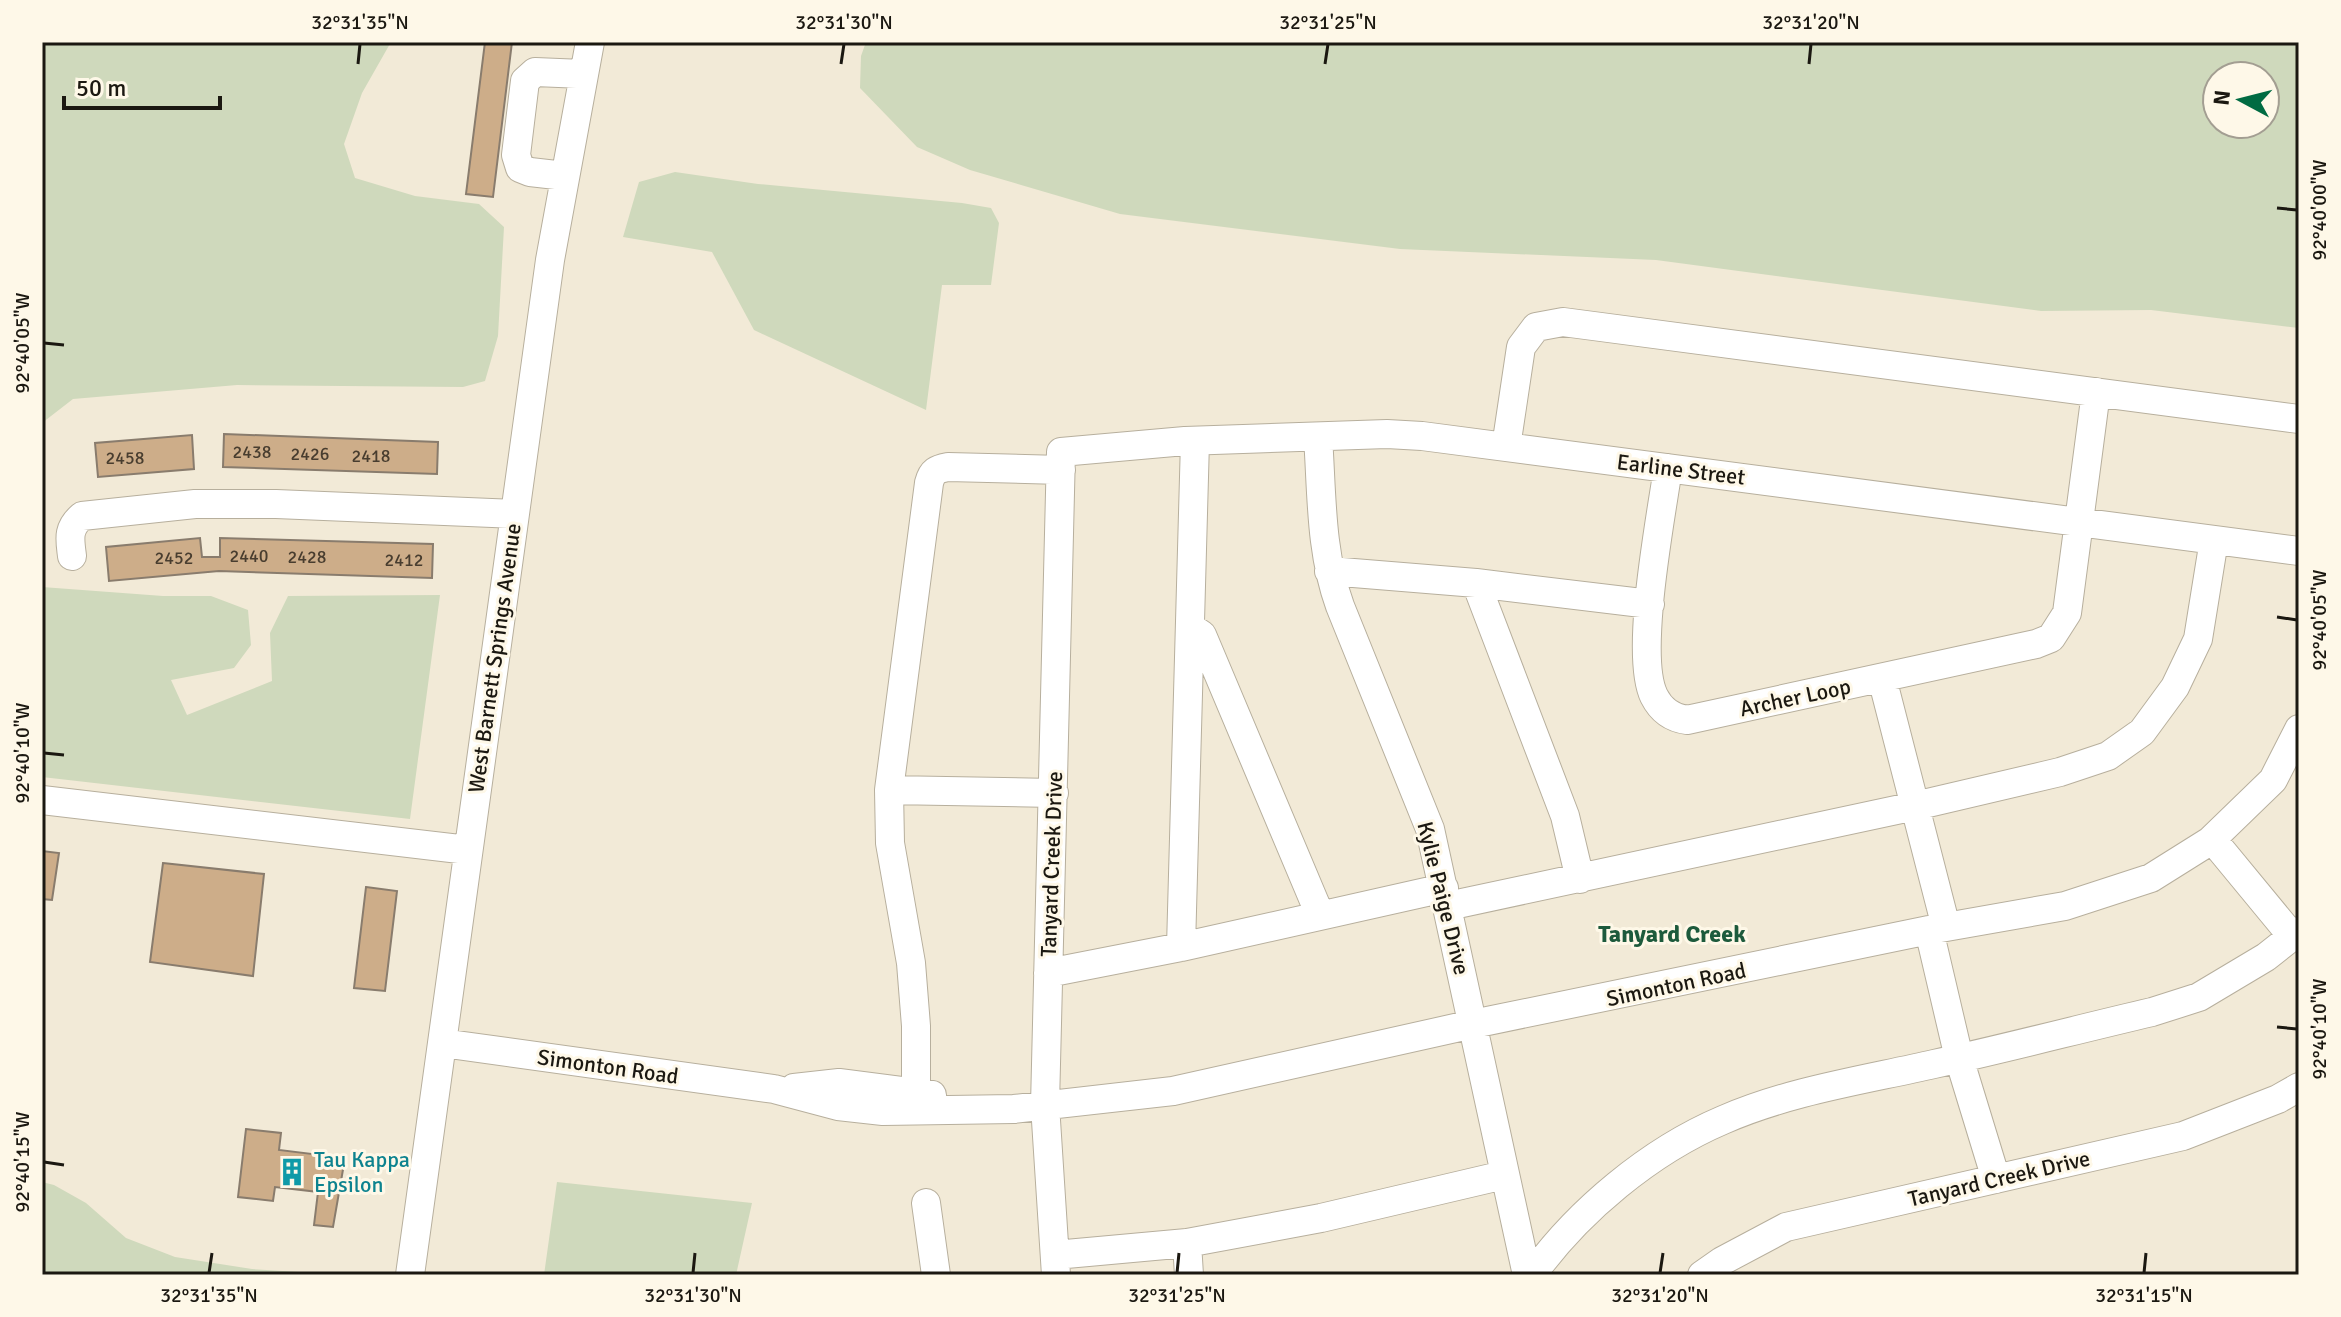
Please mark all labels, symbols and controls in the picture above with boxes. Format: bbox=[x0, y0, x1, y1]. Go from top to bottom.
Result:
text: 32°31'35"N bbox=[311, 10, 409, 35]
text: 32°31'30"N bbox=[795, 10, 893, 35]
text: 32°31'25"N bbox=[1279, 10, 1377, 35]
text: 32°31'20"N bbox=[1762, 10, 1860, 35]
scale bar bbox=[64, 60, 220, 110]
north arrow bbox=[2201, 60, 2281, 140]
text: 50 m bbox=[76, 73, 126, 103]
text: N bbox=[2207, 88, 2236, 107]
text: 92°40'00"W bbox=[2307, 159, 2332, 261]
text: 92°40'05"W bbox=[10, 292, 35, 394]
house number: 2438 bbox=[233, 441, 271, 463]
house number: 2426 bbox=[291, 443, 329, 465]
house number: 2418 bbox=[352, 445, 390, 467]
house number: 2458 bbox=[106, 447, 144, 469]
street label: Earline Street bbox=[1615, 448, 1747, 491]
street label: West Barnett Springs Avenue bbox=[462, 521, 527, 795]
house number: 2440 bbox=[230, 545, 268, 567]
house number: 2428 bbox=[288, 546, 326, 568]
house number: 2452 bbox=[155, 547, 193, 569]
house number: 2412 bbox=[385, 549, 423, 571]
text: 92°40'05"W bbox=[2307, 569, 2332, 671]
street label: Archer Loop bbox=[1737, 673, 1853, 722]
text: 92°40'10"W bbox=[10, 702, 35, 804]
street label: Tanyard Creek Drive bbox=[1035, 771, 1068, 957]
street label: Kylie Paige Drive bbox=[1411, 819, 1476, 978]
district label: Tanyard Creek bbox=[1598, 919, 1746, 949]
street label: Simonton Road bbox=[1604, 957, 1748, 1012]
text: 92°40'10"W bbox=[2307, 978, 2332, 1080]
street label: Simonton Road bbox=[536, 1043, 680, 1090]
text: 92°40'15"W bbox=[10, 1111, 35, 1213]
street label: Tanyard Creek Drive bbox=[1906, 1144, 2093, 1213]
place label: Tau Kappa Epsilon bbox=[314, 1146, 410, 1198]
building icon: Tau Kappa Epsilon bbox=[277, 1157, 307, 1187]
text: 32°31'35"N bbox=[160, 1283, 258, 1308]
text: 32°31'30"N bbox=[644, 1283, 742, 1308]
text: 32°31'25"N bbox=[1128, 1283, 1226, 1308]
text: 32°31'20"N bbox=[1611, 1283, 1709, 1308]
text: 32°31'15"N bbox=[2095, 1283, 2193, 1308]

